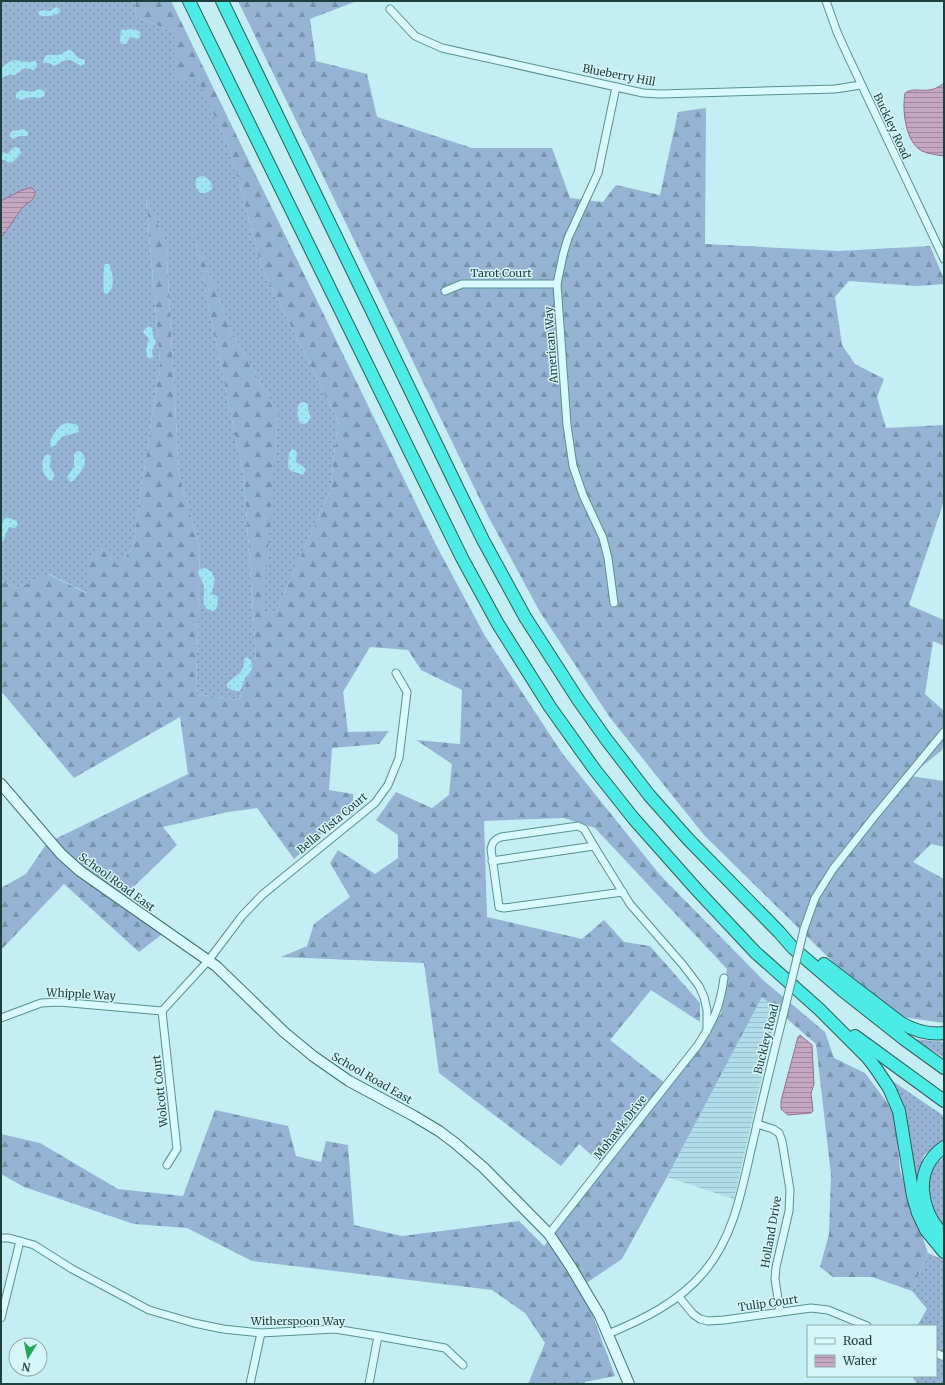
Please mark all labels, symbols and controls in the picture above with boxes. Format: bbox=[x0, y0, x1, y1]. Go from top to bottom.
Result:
street label: Blueberry Hill bbox=[581, 61, 657, 89]
street label: Buckley Road bbox=[871, 91, 914, 162]
street label: Tarot Court bbox=[471, 266, 532, 280]
street label: American Way bbox=[541, 306, 561, 385]
street label: Bella Vista Court bbox=[294, 789, 370, 856]
street label: School Road East bbox=[76, 850, 158, 915]
street label: Whipple Way bbox=[45, 985, 117, 1003]
street label: Buckley Road bbox=[751, 1002, 782, 1075]
street label: School Road East bbox=[329, 1049, 415, 1107]
street label: Wolcott Court bbox=[149, 1053, 171, 1129]
street label: Mohawk Drive bbox=[591, 1092, 650, 1162]
street label: Holland Drive bbox=[758, 1195, 784, 1269]
street label: Tulip Court bbox=[737, 1292, 799, 1314]
street label: Witherspoon Way bbox=[250, 1314, 346, 1328]
legend bbox=[807, 1325, 937, 1377]
text: Road bbox=[843, 1333, 872, 1348]
north arrow bbox=[8, 1337, 48, 1377]
text: Water bbox=[842, 1353, 878, 1368]
text: N bbox=[20, 1359, 32, 1374]

